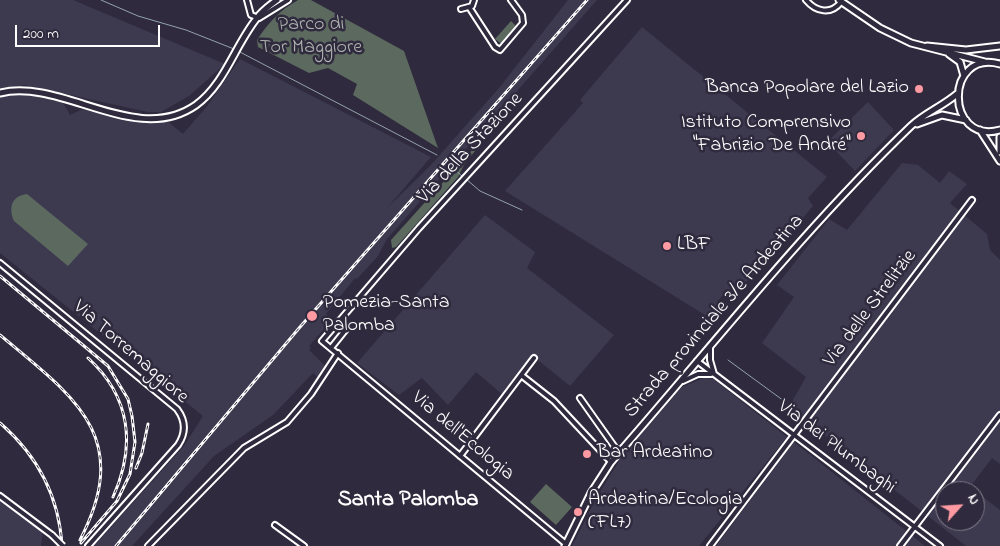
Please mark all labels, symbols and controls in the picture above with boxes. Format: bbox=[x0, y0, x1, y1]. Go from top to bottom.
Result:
park label: Parco di Tor Maggiore bbox=[260, 14, 362, 61]
scale bar bbox=[18, 15, 162, 47]
text: 200 m bbox=[23, 23, 59, 45]
place label: Banca Popolare del Lazio bbox=[705, 77, 909, 101]
marker: Banca Popolare del Lazio bbox=[913, 83, 925, 95]
street label: Via della Stazione bbox=[413, 88, 529, 210]
place label: Istituto Comprensivo "Fabrizio De André" bbox=[681, 112, 851, 159]
marker: Istituto Comprensivo "Fabrizio De André" bbox=[855, 130, 867, 142]
street label: Strada provinciale 3/e Ardeatina bbox=[620, 210, 810, 424]
place label: LBF bbox=[677, 234, 711, 258]
marker: LBF bbox=[661, 240, 673, 252]
street label: Via delle Strelitzie bbox=[819, 246, 923, 372]
place label: Pomezia-Santa Palomba bbox=[323, 292, 450, 339]
street label: Via Torremaggiore bbox=[67, 296, 193, 410]
marker: Pomezia-Santa Palomba bbox=[305, 309, 319, 323]
street label: Via dell'Ecologia bbox=[406, 387, 518, 487]
street label: Via dei Plumbaghi bbox=[772, 396, 900, 500]
place label: Bar Ardeatino bbox=[597, 442, 713, 466]
marker: Bar Ardeatino bbox=[581, 448, 593, 460]
north arrow bbox=[935, 481, 985, 531]
district label: Santa Palomba bbox=[338, 488, 478, 514]
place label: Ardeatina/Ecologia (FL7) bbox=[588, 489, 743, 536]
text: N bbox=[962, 491, 985, 508]
marker: Ardeatina/Ecologia (FL7) bbox=[572, 506, 584, 518]

